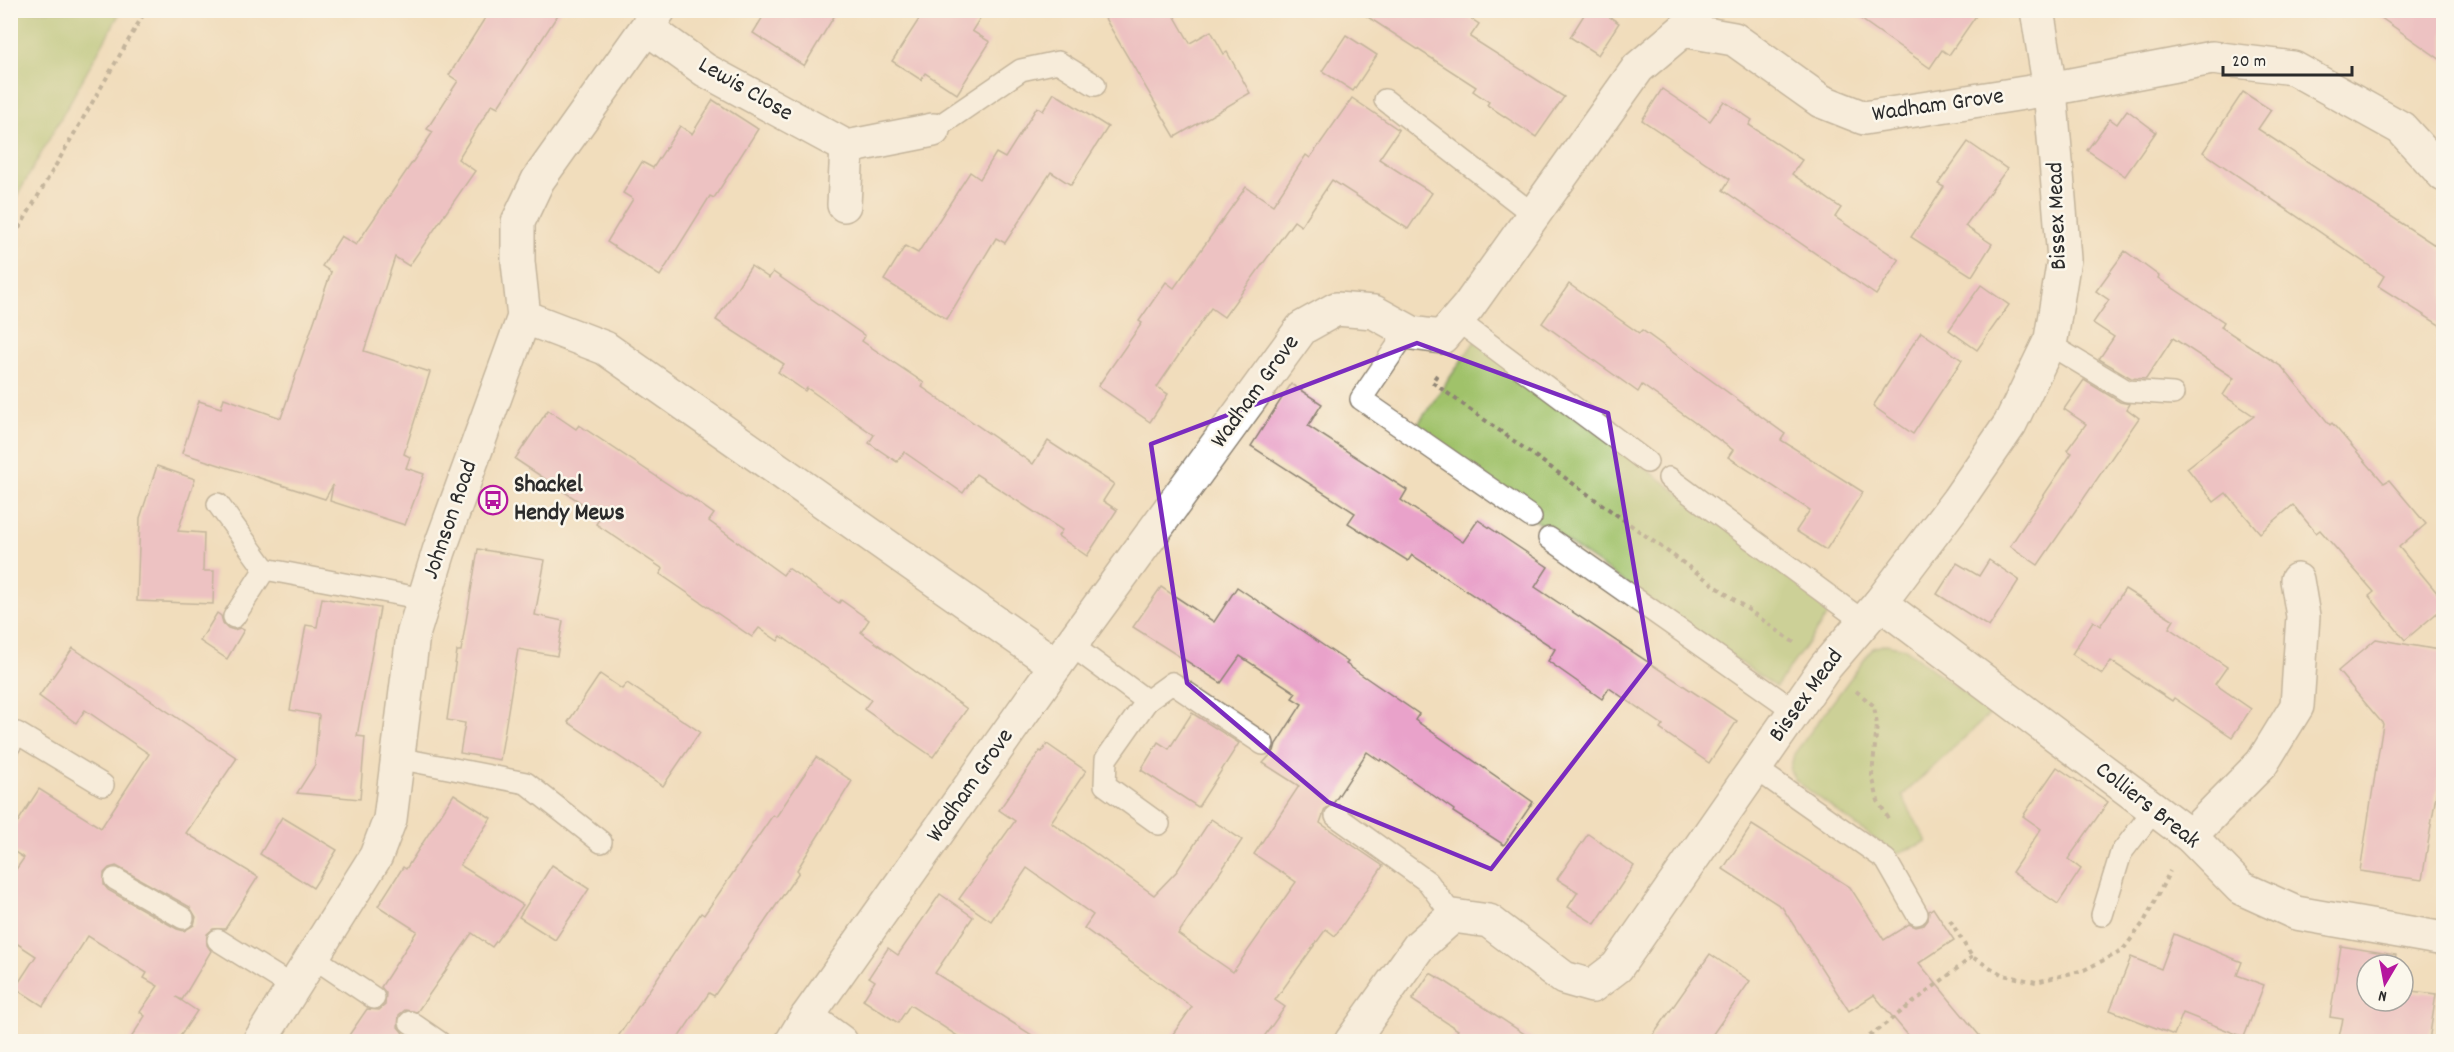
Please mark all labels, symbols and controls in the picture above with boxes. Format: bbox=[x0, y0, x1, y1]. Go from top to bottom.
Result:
scale bar bbox=[2223, 39, 2352, 77]
street label: Lewis Close bbox=[691, 49, 799, 131]
text: 20 m bbox=[2232, 50, 2266, 75]
street label: Wadham Grove bbox=[1870, 80, 2006, 132]
street label: Bissex Mead bbox=[2039, 161, 2077, 271]
street label: Wadham Grove bbox=[1203, 328, 1309, 456]
street label: Johnson Road bbox=[415, 456, 487, 584]
place label: Shackel Hendy Mews bbox=[514, 469, 625, 531]
bus stop icon: Shackel Hendy Mews bbox=[477, 484, 509, 516]
street label: Bissex Mead bbox=[1761, 642, 1853, 750]
street label: Wadham Grove bbox=[919, 722, 1023, 850]
street label: Colliers Break bbox=[2087, 754, 2207, 858]
north arrow bbox=[2355, 953, 2415, 1013]
text: N bbox=[2377, 983, 2389, 1007]

